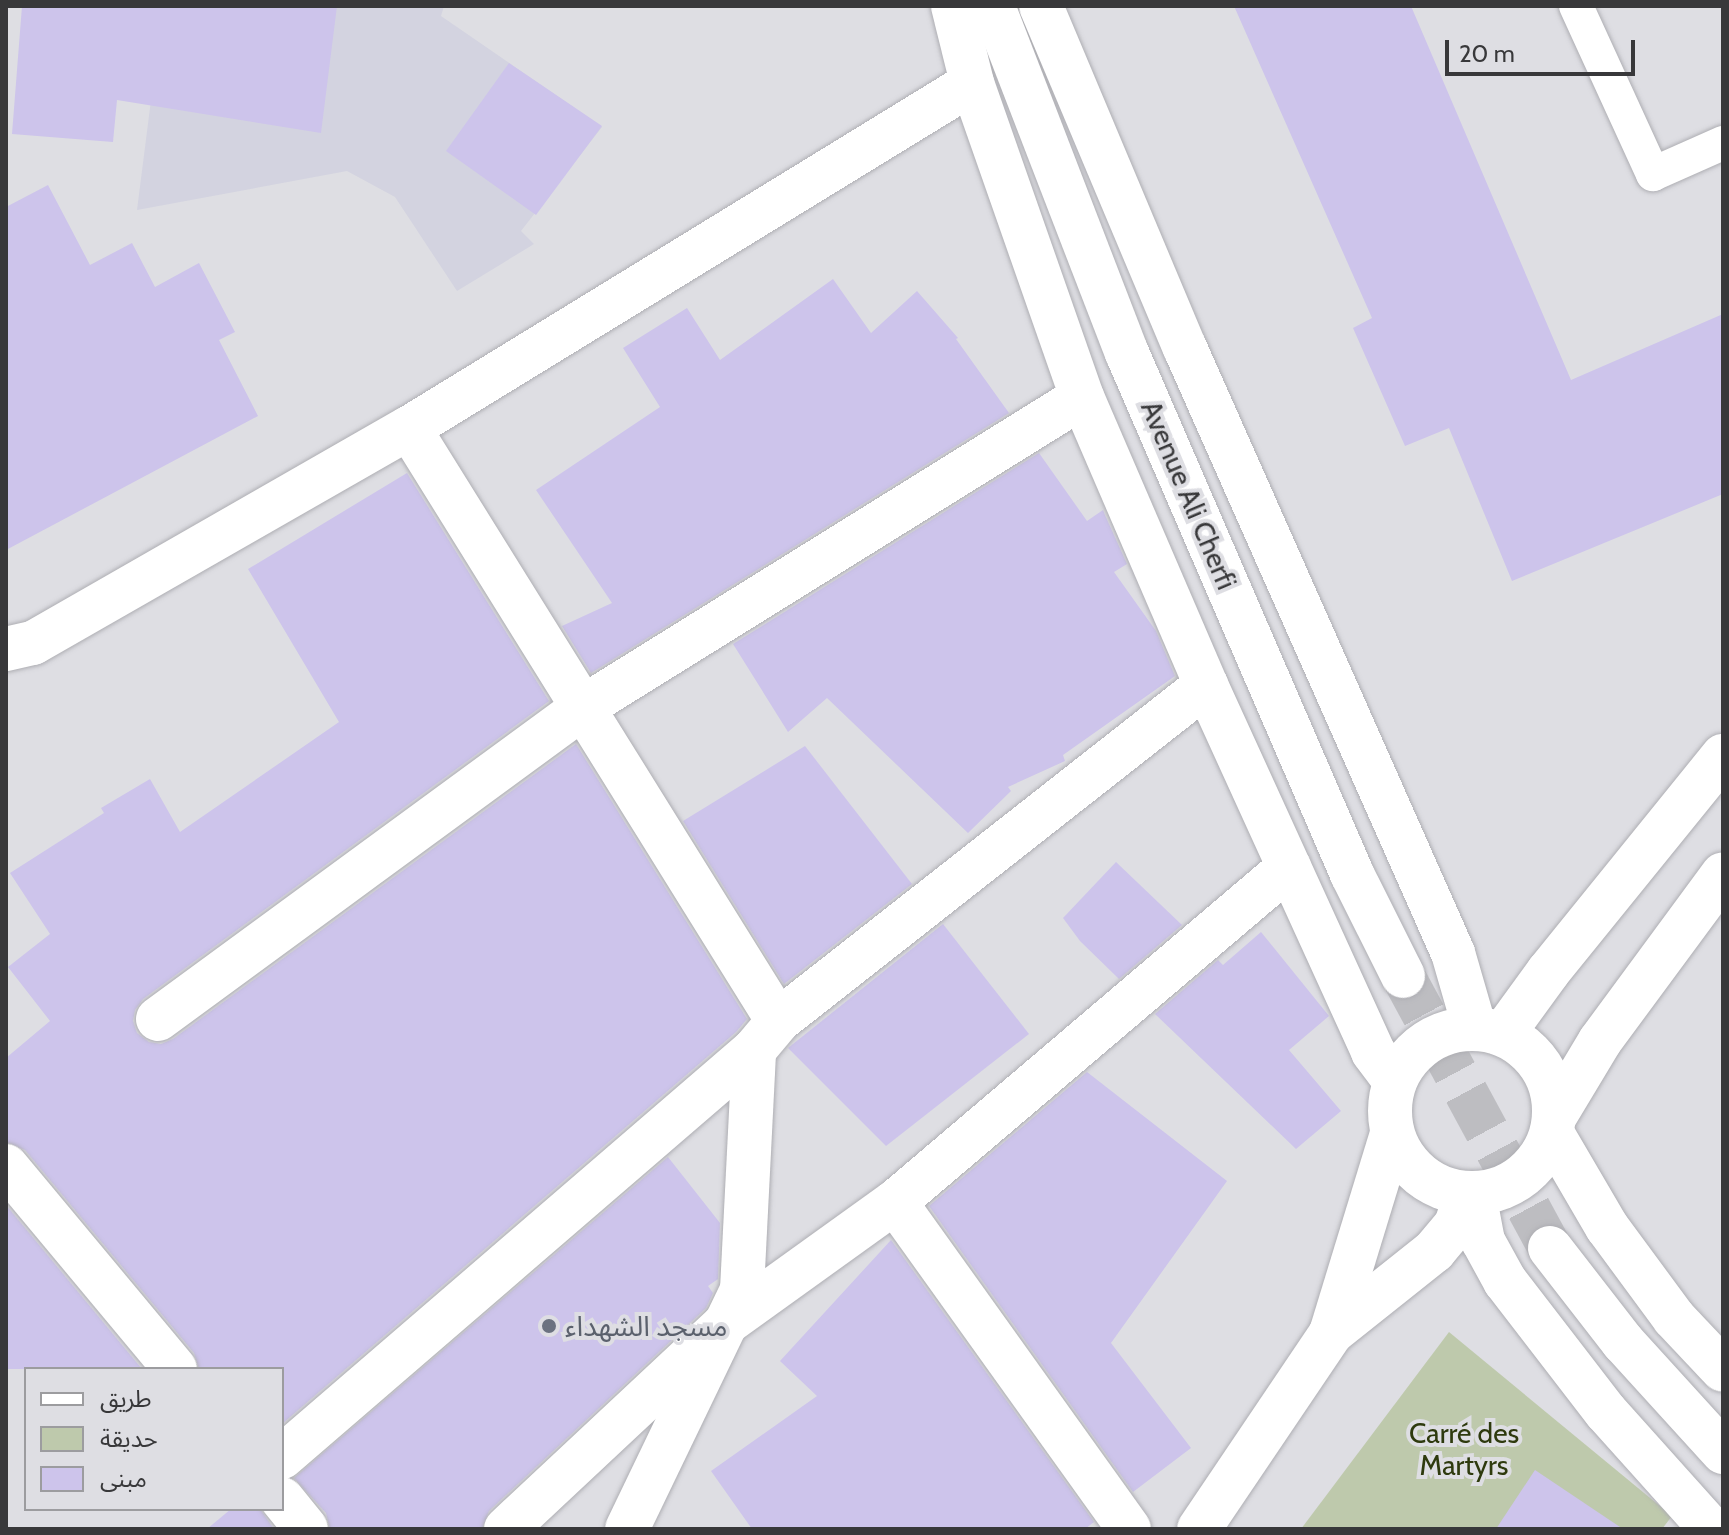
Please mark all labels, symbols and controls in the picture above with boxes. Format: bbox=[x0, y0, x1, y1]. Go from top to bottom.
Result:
scale bar bbox=[1449, 24, 1639, 74]
text: 20 m bbox=[1459, 39, 1515, 68]
street label: Avenue Ali Cherfi bbox=[1134, 396, 1244, 594]
place label: مسجد الشهداء bbox=[565, 1309, 728, 1343]
marker: مسجد الشهداء bbox=[540, 1317, 558, 1335]
legend bbox=[24, 1367, 284, 1511]
text: طريق bbox=[100, 1384, 152, 1413]
park label: Carré des Martyrs bbox=[1409, 1416, 1519, 1482]
text: حديقة bbox=[100, 1424, 158, 1453]
text: مبنى bbox=[100, 1464, 147, 1493]

